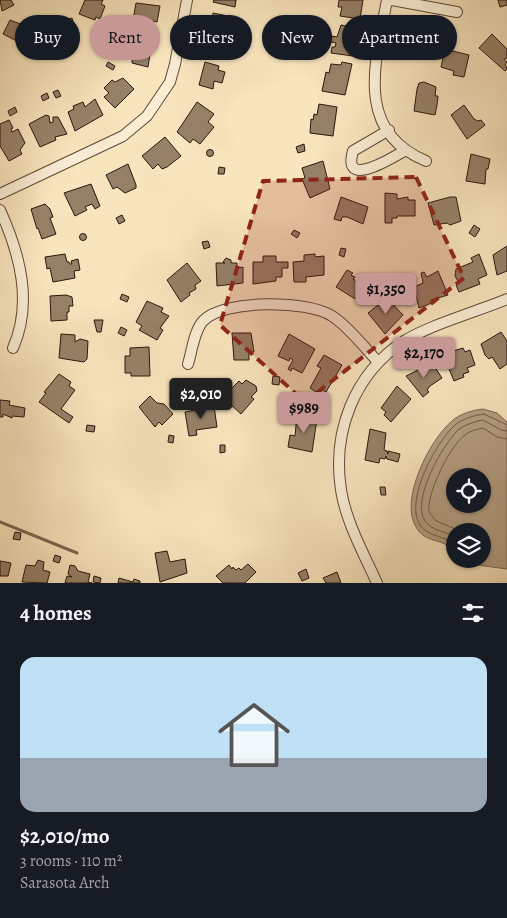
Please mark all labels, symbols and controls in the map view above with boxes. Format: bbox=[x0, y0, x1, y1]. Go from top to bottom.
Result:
chip: Buy bbox=[15, 15, 80, 60]
chip: Rent bbox=[90, 15, 160, 60]
chip: Filters bbox=[170, 15, 252, 60]
chip: New bbox=[262, 15, 332, 60]
chip: Apartment bbox=[342, 15, 457, 60]
pin: $1,350 bbox=[345, 272, 427, 315]
text: $1,350 bbox=[366, 278, 406, 300]
pin: $2,170 bbox=[383, 336, 465, 379]
text: $2,170 bbox=[404, 342, 444, 364]
pin: $2,010 bbox=[160, 378, 242, 420]
text: $2,010 bbox=[180, 383, 222, 405]
pin: $989 bbox=[274, 392, 334, 434]
text: $989 bbox=[289, 397, 319, 419]
map controls bbox=[446, 468, 491, 568]
button: locate bbox=[446, 468, 491, 513]
button: layers bbox=[446, 523, 491, 568]
text: 4 homes bbox=[20, 599, 92, 627]
icon: filters bbox=[459, 599, 487, 627]
icon: home bbox=[209, 690, 299, 780]
text: $2,010/mo bbox=[20, 822, 110, 850]
text: 3 rooms · 110 m² bbox=[20, 850, 122, 872]
text: Sarasota Arch bbox=[20, 872, 110, 894]

